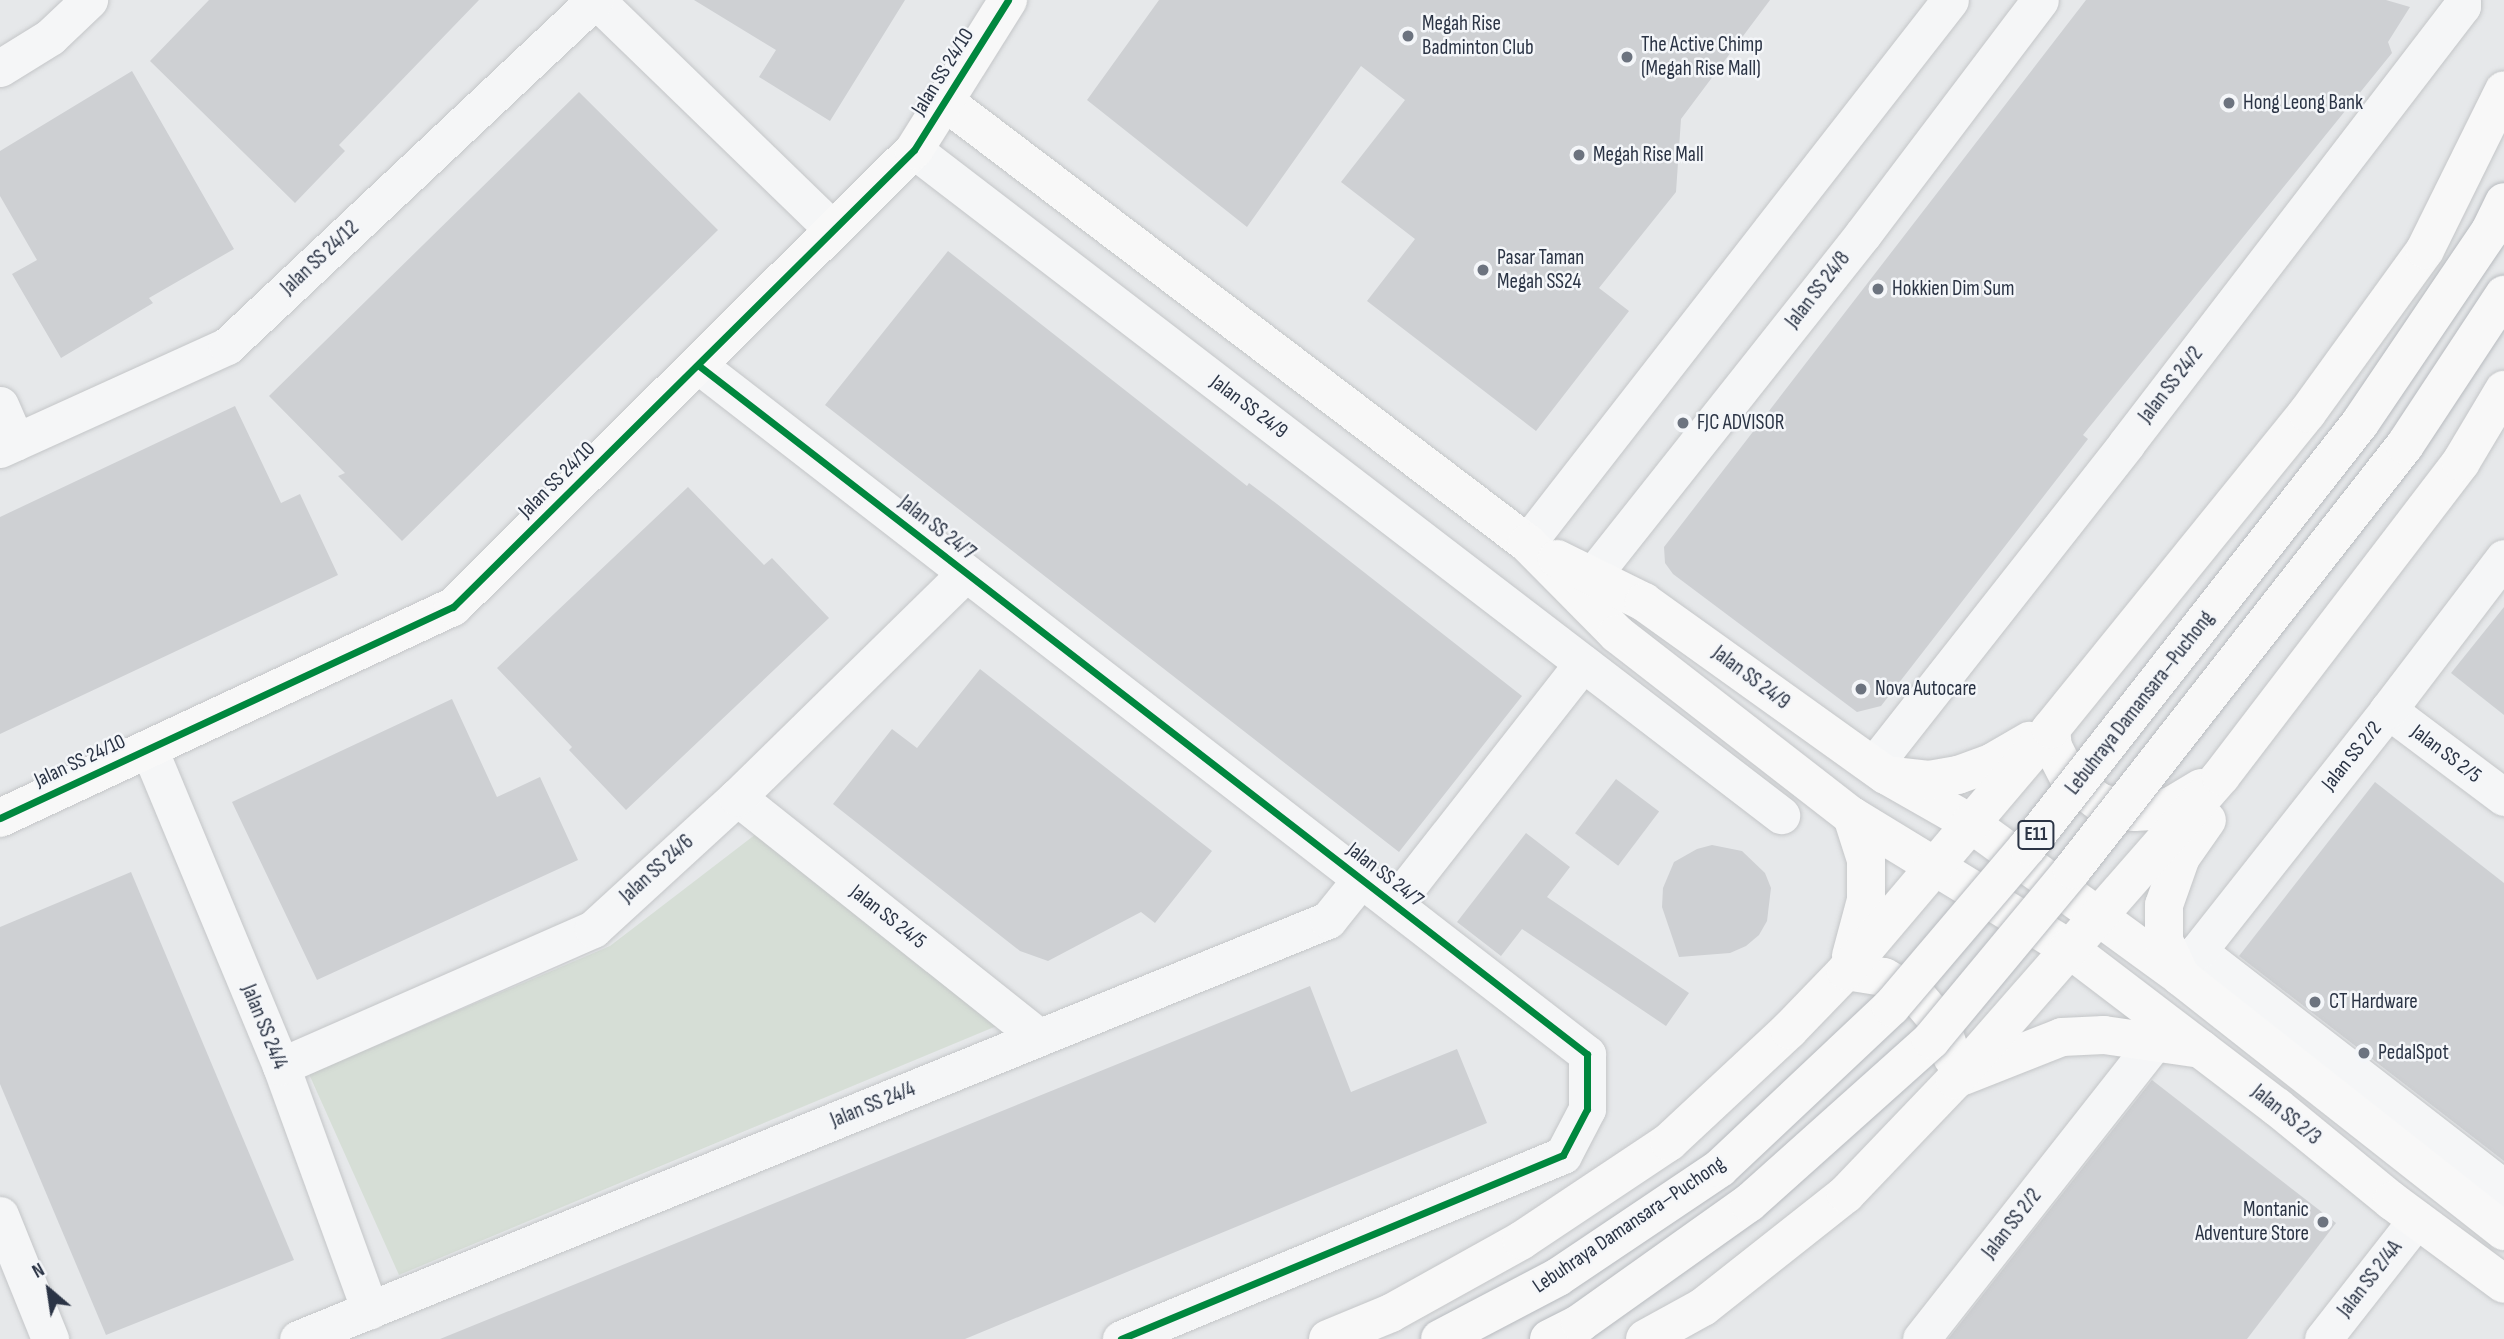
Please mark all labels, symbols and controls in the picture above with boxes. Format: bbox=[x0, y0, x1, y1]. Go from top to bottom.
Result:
place label: Megah Rise Badminton Club bbox=[1422, 11, 1534, 61]
street label: Jalan SS 24/10 bbox=[906, 24, 980, 120]
marker: Megah Rise Badminton Club bbox=[1400, 28, 1416, 44]
place label: The Active Chimp (Megah Rise Mall) bbox=[1641, 32, 1763, 82]
marker: The Active Chimp (Megah Rise Mall) bbox=[1619, 49, 1635, 65]
place label: Hong Leong Bank bbox=[2243, 90, 2363, 116]
marker: Hong Leong Bank bbox=[2221, 95, 2237, 111]
place label: Megah Rise Mall bbox=[1593, 142, 1704, 168]
marker: Megah Rise Mall bbox=[1571, 147, 1587, 163]
street label: Jalan SS 24/12 bbox=[276, 216, 364, 300]
place label: Pasar Taman Megah SS24 bbox=[1497, 245, 1584, 295]
street label: Jalan SS 24/8 bbox=[1780, 247, 1856, 333]
marker: Pasar Taman Megah SS24 bbox=[1475, 262, 1491, 278]
place label: Hokkien Dim Sum bbox=[1892, 276, 2014, 302]
marker: Hokkien Dim Sum bbox=[1870, 281, 1886, 297]
street label: Jalan SS 24/2 bbox=[2133, 342, 2209, 428]
street label: Jalan SS 24/9 bbox=[1205, 370, 1293, 444]
place label: FJC ADVISOR bbox=[1697, 410, 1785, 436]
marker: FJC ADVISOR bbox=[1675, 415, 1691, 431]
street label: Jalan SS 24/10 bbox=[514, 437, 600, 523]
street label: Jalan SS 24/7 bbox=[894, 490, 980, 566]
street label: Lebuhraya Damansara–Puchong bbox=[2060, 606, 2220, 800]
street label: Jalan SS 24/9 bbox=[1707, 641, 1795, 715]
place label: Nova Autocare bbox=[1875, 676, 1977, 702]
marker: Nova Autocare bbox=[1853, 681, 1869, 697]
street label: Jalan SS 2/2 bbox=[2317, 716, 2387, 796]
street label: Jalan SS 2/5 bbox=[2406, 719, 2486, 789]
street label: Jalan SS 24/10 bbox=[30, 729, 130, 793]
road number: E11 bbox=[2017, 820, 2055, 850]
street label: Jalan SS 24/6 bbox=[615, 829, 699, 909]
street label: Jalan SS 24/7 bbox=[1342, 837, 1428, 913]
street label: Jalan SS 24/5 bbox=[845, 880, 931, 954]
street label: Jalan SS 24/4 bbox=[236, 981, 292, 1073]
place label: CT Hardware bbox=[2329, 989, 2418, 1015]
marker: CT Hardware bbox=[2307, 994, 2323, 1010]
place label: PedalSpot bbox=[2378, 1040, 2449, 1066]
marker: PedalSpot bbox=[2356, 1045, 2372, 1061]
street label: Jalan SS 24/4 bbox=[827, 1077, 919, 1133]
street label: Jalan SS 2/3 bbox=[2246, 1080, 2326, 1150]
street label: Lebuhraya Damansara–Puchong bbox=[1528, 1151, 1730, 1299]
street label: Jalan SS 2/2 bbox=[1977, 1184, 2047, 1264]
place label: Montanic Adventure Store bbox=[2195, 1197, 2309, 1247]
marker: Montanic Adventure Store bbox=[2315, 1214, 2331, 1230]
street label: Jalan SS 2/4A bbox=[2332, 1236, 2408, 1322]
north arrow bbox=[14, 1255, 84, 1325]
text: N bbox=[29, 1259, 49, 1284]

